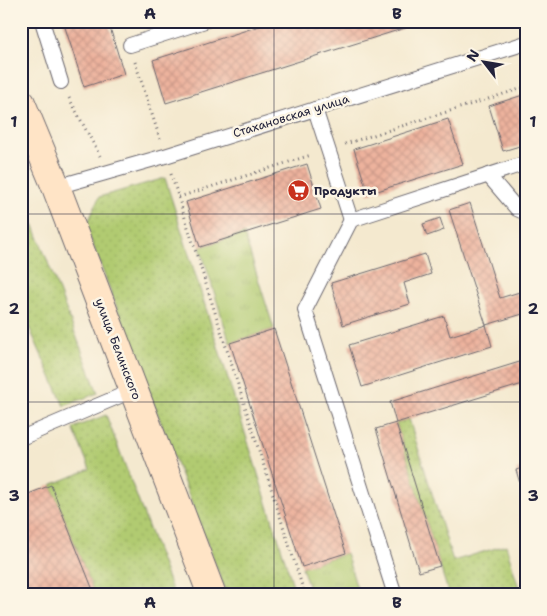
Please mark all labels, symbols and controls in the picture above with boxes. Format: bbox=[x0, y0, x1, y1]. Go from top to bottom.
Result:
text: A bbox=[144, 3, 156, 24]
text: B bbox=[392, 3, 402, 24]
north arrow bbox=[460, 38, 510, 88]
text: N bbox=[462, 46, 483, 65]
street label: Стахановская улица bbox=[231, 91, 352, 141]
text: 1 bbox=[10, 111, 18, 132]
text: 1 bbox=[529, 111, 537, 132]
supermarket icon: Продукты bbox=[286, 179, 310, 203]
place label: Продукты bbox=[314, 183, 377, 199]
street label: улица Белинского bbox=[91, 296, 145, 402]
text: 2 bbox=[8, 298, 20, 319]
text: 2 bbox=[527, 298, 539, 319]
text: 3 bbox=[8, 485, 20, 506]
text: 3 bbox=[527, 485, 539, 506]
text: A bbox=[144, 592, 156, 613]
text: B bbox=[392, 592, 402, 613]

